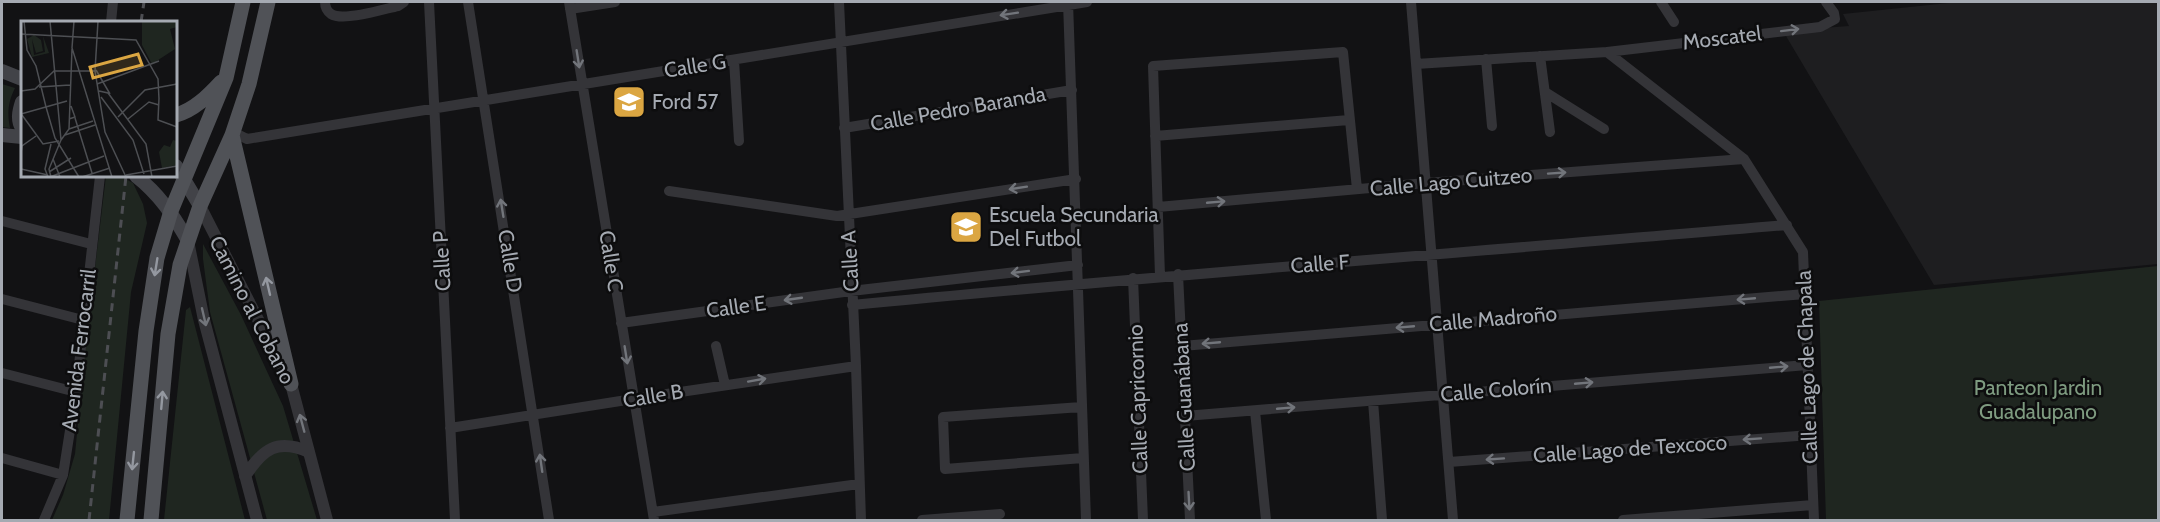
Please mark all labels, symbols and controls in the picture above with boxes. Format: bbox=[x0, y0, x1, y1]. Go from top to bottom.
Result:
one-way arrow bbox=[1000, 9, 1019, 20]
street label: Moscatel bbox=[1681, 20, 1763, 55]
inset map bbox=[21, 21, 177, 177]
one-way arrow bbox=[1779, 24, 1799, 35]
street label: Calle G bbox=[662, 48, 728, 83]
one-way arrow bbox=[573, 49, 584, 69]
street label: Calle Pedro Baranda bbox=[868, 81, 1048, 136]
school or university icon: Ford 57 bbox=[611, 84, 647, 120]
place label: Ford 57 bbox=[652, 89, 719, 114]
street label: Calle Lago Cuitzeo bbox=[1369, 162, 1533, 201]
one-way arrow bbox=[1546, 167, 1566, 178]
one-way arrow bbox=[1008, 182, 1028, 193]
one-way arrow bbox=[1206, 196, 1225, 207]
one-way arrow bbox=[496, 198, 507, 218]
place label: Escuela Secundaria Del Futbol bbox=[989, 202, 1158, 251]
school or university icon: Escuela Secundaria Del Futbol bbox=[948, 209, 984, 245]
street label: Calle D bbox=[493, 228, 528, 294]
street label: Calle C bbox=[594, 229, 629, 293]
street label: Calle P bbox=[427, 230, 456, 292]
street label: Calle A bbox=[835, 230, 864, 292]
street label: Camino al Cobano bbox=[204, 232, 301, 388]
street label: Calle F bbox=[1290, 249, 1350, 278]
one-way arrow bbox=[150, 257, 161, 277]
one-way arrow bbox=[1010, 266, 1030, 277]
street label: Avenida Ferrocarril bbox=[56, 267, 101, 433]
street label: Calle Lago de Chapala bbox=[1791, 270, 1822, 464]
one-way arrow bbox=[262, 277, 274, 296]
street label: Calle E bbox=[705, 290, 767, 323]
one-way arrow bbox=[1737, 293, 1757, 304]
one-way arrow bbox=[784, 294, 804, 305]
street label: Calle Madroño bbox=[1428, 300, 1558, 337]
one-way arrow bbox=[198, 307, 210, 326]
street label: Calle Guanábana bbox=[1167, 322, 1200, 472]
one-way arrow bbox=[1396, 322, 1416, 333]
street label: Calle Capricornio bbox=[1122, 324, 1153, 474]
one-way arrow bbox=[1202, 338, 1222, 349]
one-way arrow bbox=[620, 345, 631, 365]
one-way arrow bbox=[1768, 361, 1788, 372]
street label: Calle Colorín bbox=[1439, 372, 1553, 407]
one-way arrow bbox=[747, 374, 766, 385]
park label: Panteon Jardin Guadalupano bbox=[1974, 375, 2102, 424]
one-way arrow bbox=[1574, 377, 1594, 388]
street label: Calle B bbox=[621, 378, 685, 413]
one-way arrow bbox=[157, 390, 168, 410]
one-way arrow bbox=[1275, 402, 1295, 413]
one-way arrow bbox=[295, 414, 307, 433]
street label: Calle Lago de Texcoco bbox=[1532, 429, 1728, 468]
one-way arrow bbox=[1742, 434, 1762, 445]
one-way arrow bbox=[127, 450, 138, 470]
one-way arrow bbox=[536, 453, 547, 473]
one-way arrow bbox=[1485, 454, 1505, 465]
one-way arrow bbox=[1184, 490, 1195, 510]

